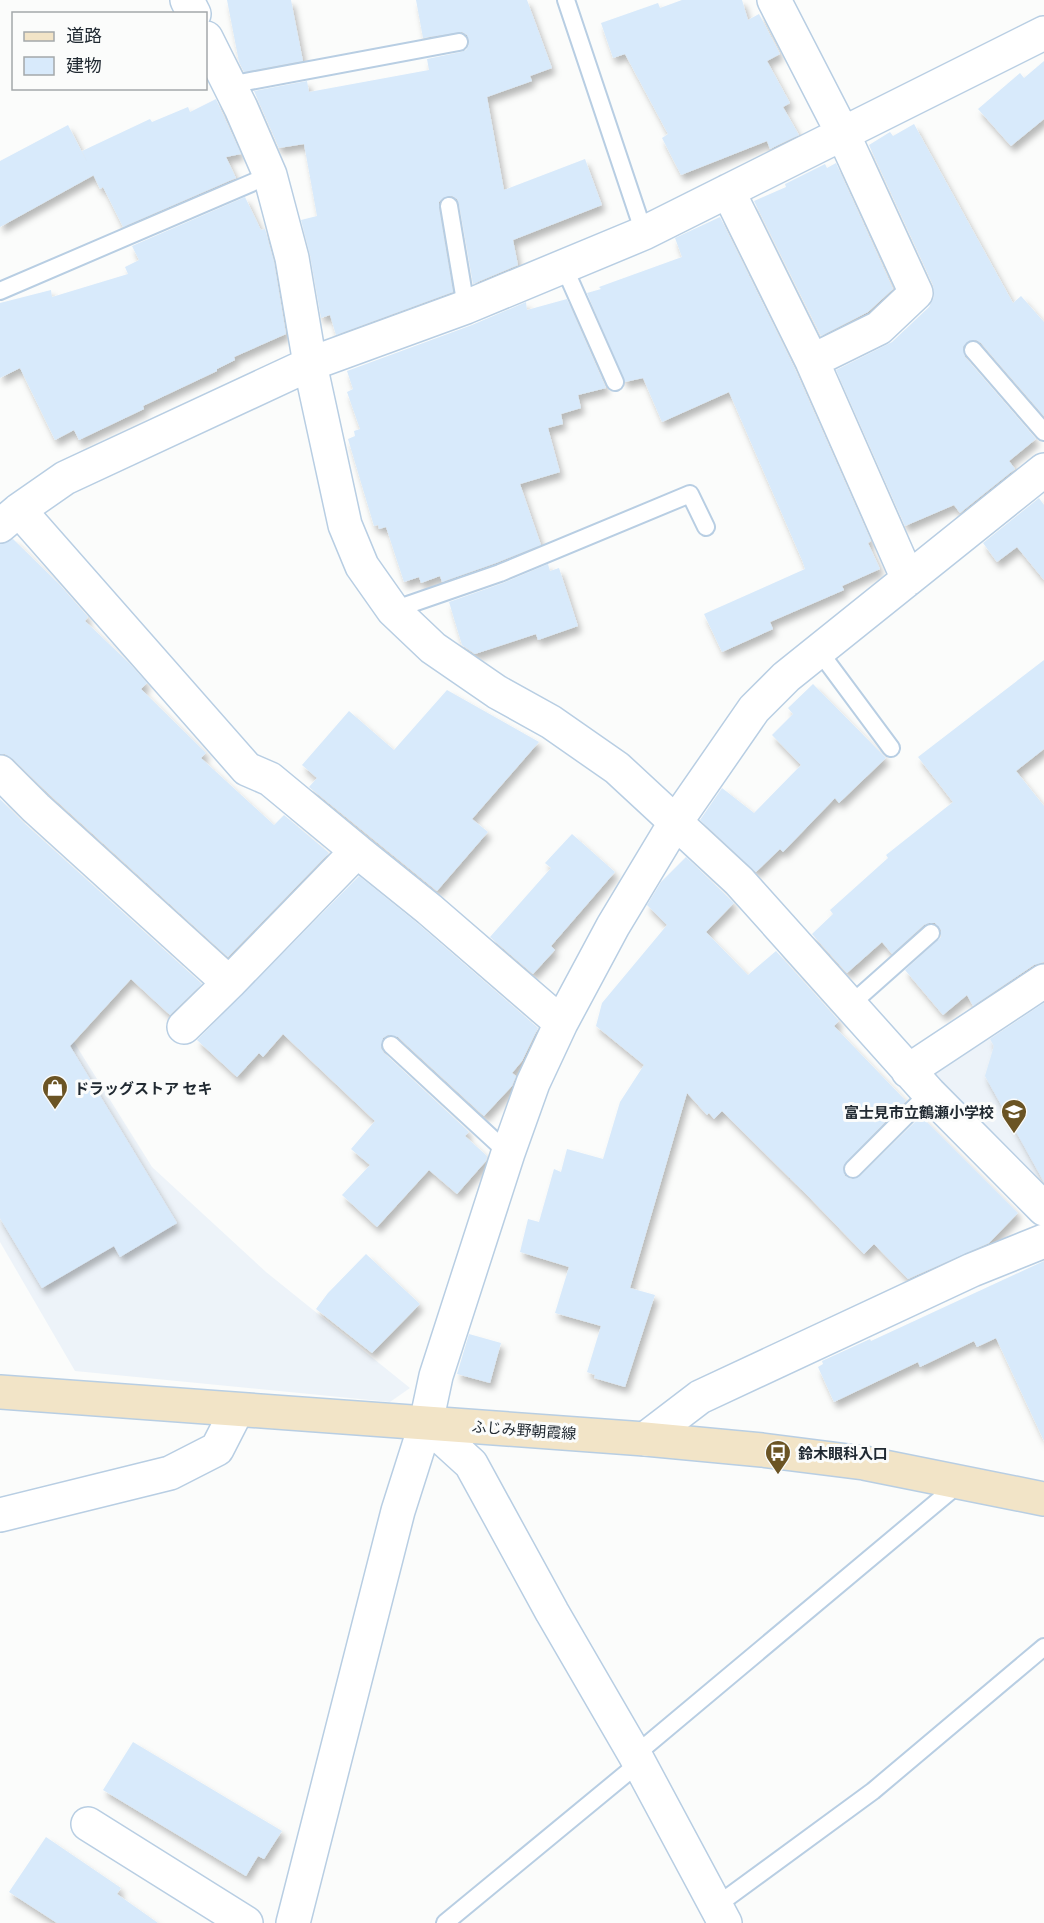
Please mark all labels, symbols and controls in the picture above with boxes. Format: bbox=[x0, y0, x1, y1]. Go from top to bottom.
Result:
legend bbox=[12, 12, 207, 90]
text: 道路 bbox=[66, 24, 102, 47]
text: 建物 bbox=[66, 54, 102, 77]
shop icon: ドラッグストア セキ bbox=[40, 1073, 70, 1111]
place label: ドラッグストア セキ bbox=[74, 1079, 212, 1098]
school or university icon: 富士見市立鶴瀬小学校 bbox=[999, 1097, 1029, 1135]
place label: 富士見市立鶴瀬小学校 bbox=[844, 1103, 994, 1122]
street label: ふじみ野朝霞線 bbox=[471, 1417, 577, 1443]
bus stop icon: 鈴木眼科入口 bbox=[763, 1438, 793, 1476]
place label: 鈴木眼科入口 bbox=[798, 1444, 888, 1463]

